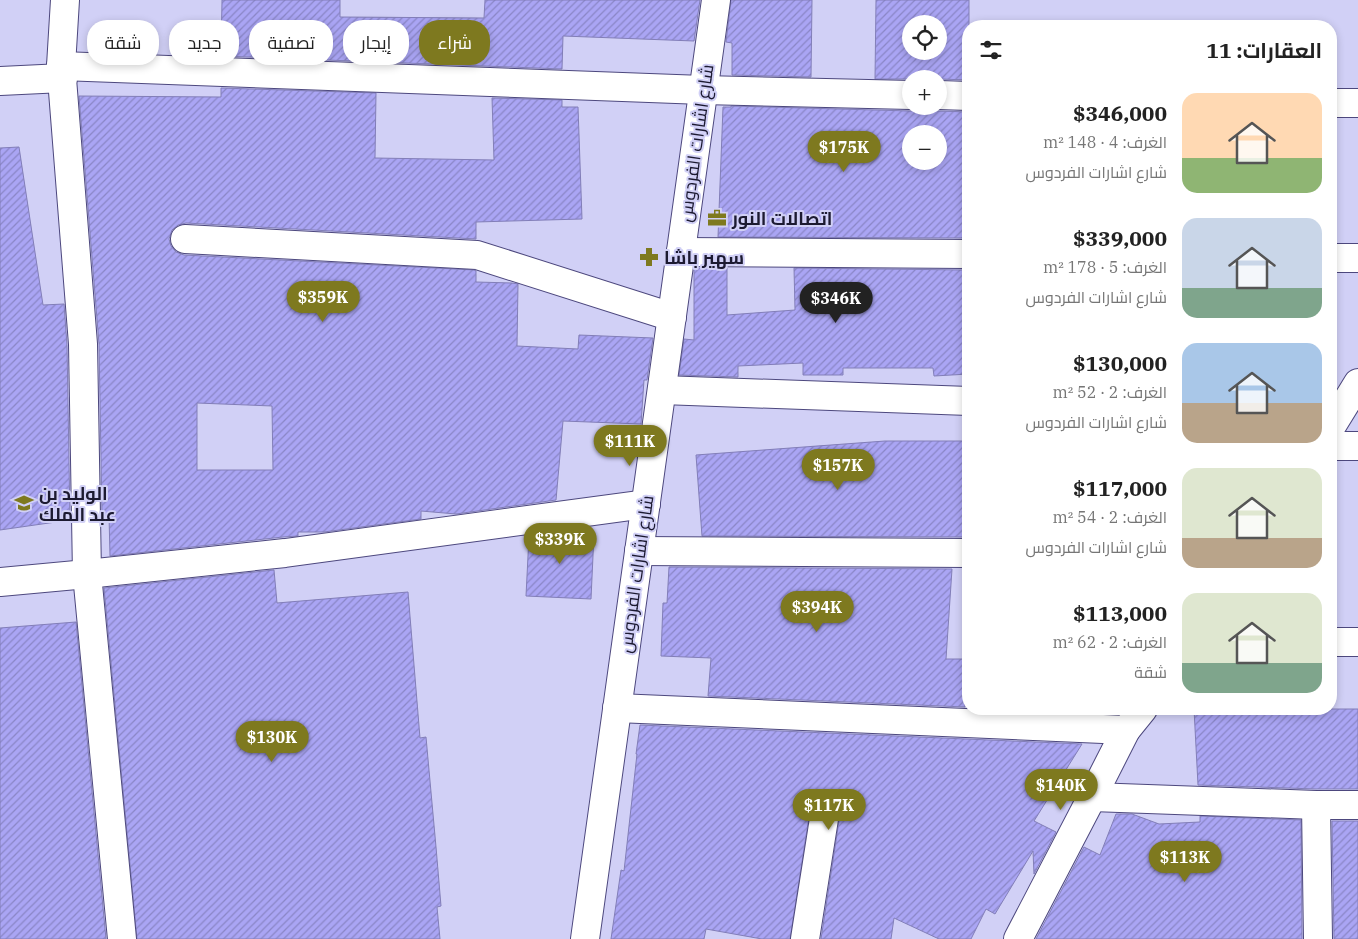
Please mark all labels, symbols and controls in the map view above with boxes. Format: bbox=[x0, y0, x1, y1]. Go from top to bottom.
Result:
map controls bbox=[902, 15, 947, 170]
button: locate bbox=[902, 15, 947, 60]
chip: شقة bbox=[87, 20, 159, 65]
chip: جديد bbox=[169, 20, 239, 65]
chip: تصفية bbox=[249, 20, 333, 65]
chip: إيجار bbox=[343, 20, 409, 65]
chip: شراء bbox=[419, 20, 490, 65]
icon: filters bbox=[977, 36, 1005, 64]
text: العقارات: 11 bbox=[1206, 36, 1322, 64]
street label: شارع اشارات الفردوس bbox=[674, 63, 719, 223]
button: + bbox=[902, 70, 947, 115]
text: $346,000 bbox=[1073, 99, 1167, 127]
icon: home bbox=[1222, 113, 1282, 173]
button: − bbox=[902, 125, 947, 170]
pin: $175K bbox=[809, 130, 879, 173]
text: الغرف: 4 · 148 m² bbox=[1043, 132, 1167, 152]
text: $175K bbox=[819, 137, 869, 157]
text: شارع اشارات الفردوس bbox=[1026, 162, 1167, 182]
office icon: اتصالات النور bbox=[706, 207, 728, 229]
place label: اتصالات النور bbox=[731, 207, 832, 230]
text: $339,000 bbox=[1073, 224, 1167, 252]
icon: home bbox=[1222, 238, 1282, 298]
pharmacy icon: سهير باشا bbox=[638, 246, 660, 268]
place label: سهير باشا bbox=[664, 246, 744, 269]
text: الغرف: 5 · 178 m² bbox=[1043, 257, 1167, 277]
pin: $359K bbox=[288, 280, 358, 323]
pin: $346K bbox=[801, 282, 871, 324]
text: $359K bbox=[298, 287, 348, 307]
text: شارع اشارات الفردوس bbox=[1026, 287, 1167, 307]
text: $346K bbox=[811, 288, 861, 308]
text: $130,000 bbox=[1073, 349, 1167, 377]
icon: home bbox=[1222, 363, 1282, 423]
text: الغرف: 2 · 52 m² bbox=[1053, 382, 1167, 402]
text: شارع اشارات الفردوس bbox=[1026, 412, 1167, 432]
pin: $111K bbox=[595, 424, 665, 467]
text: $111K bbox=[605, 431, 655, 451]
pin: $157K bbox=[803, 448, 873, 491]
text: $157K bbox=[813, 455, 863, 475]
text: $117,000 bbox=[1073, 474, 1167, 502]
place label: الوليد بن عبد الملك bbox=[39, 482, 116, 526]
icon: home bbox=[1222, 488, 1282, 548]
school or university icon: الوليد بن عبد الملك bbox=[13, 492, 35, 514]
street label: شارع اشارات الفردوس bbox=[614, 494, 659, 654]
text: الغرف: 2 · 54 m² bbox=[1053, 507, 1167, 527]
pin: $339K bbox=[525, 522, 595, 565]
text: $339K bbox=[535, 529, 585, 549]
text: شارع اشارات الفردوس bbox=[1026, 537, 1167, 557]
pin: $394K bbox=[782, 590, 852, 633]
text: $394K bbox=[792, 597, 842, 617]
text: $113,000 bbox=[1073, 599, 1167, 627]
icon: home bbox=[1222, 613, 1282, 673]
text: الغرف: 2 · 62 m² bbox=[1053, 632, 1167, 652]
text: شقة bbox=[1134, 662, 1167, 682]
pin: $130K bbox=[237, 720, 307, 763]
text: $130K bbox=[247, 727, 297, 747]
pin: $140K bbox=[1026, 768, 1096, 811]
text: $140K bbox=[1036, 775, 1086, 795]
pin: $117K bbox=[794, 788, 864, 831]
text: $117K bbox=[804, 795, 854, 815]
pin: $113K bbox=[1150, 840, 1220, 883]
text: $113K bbox=[1160, 847, 1210, 867]

